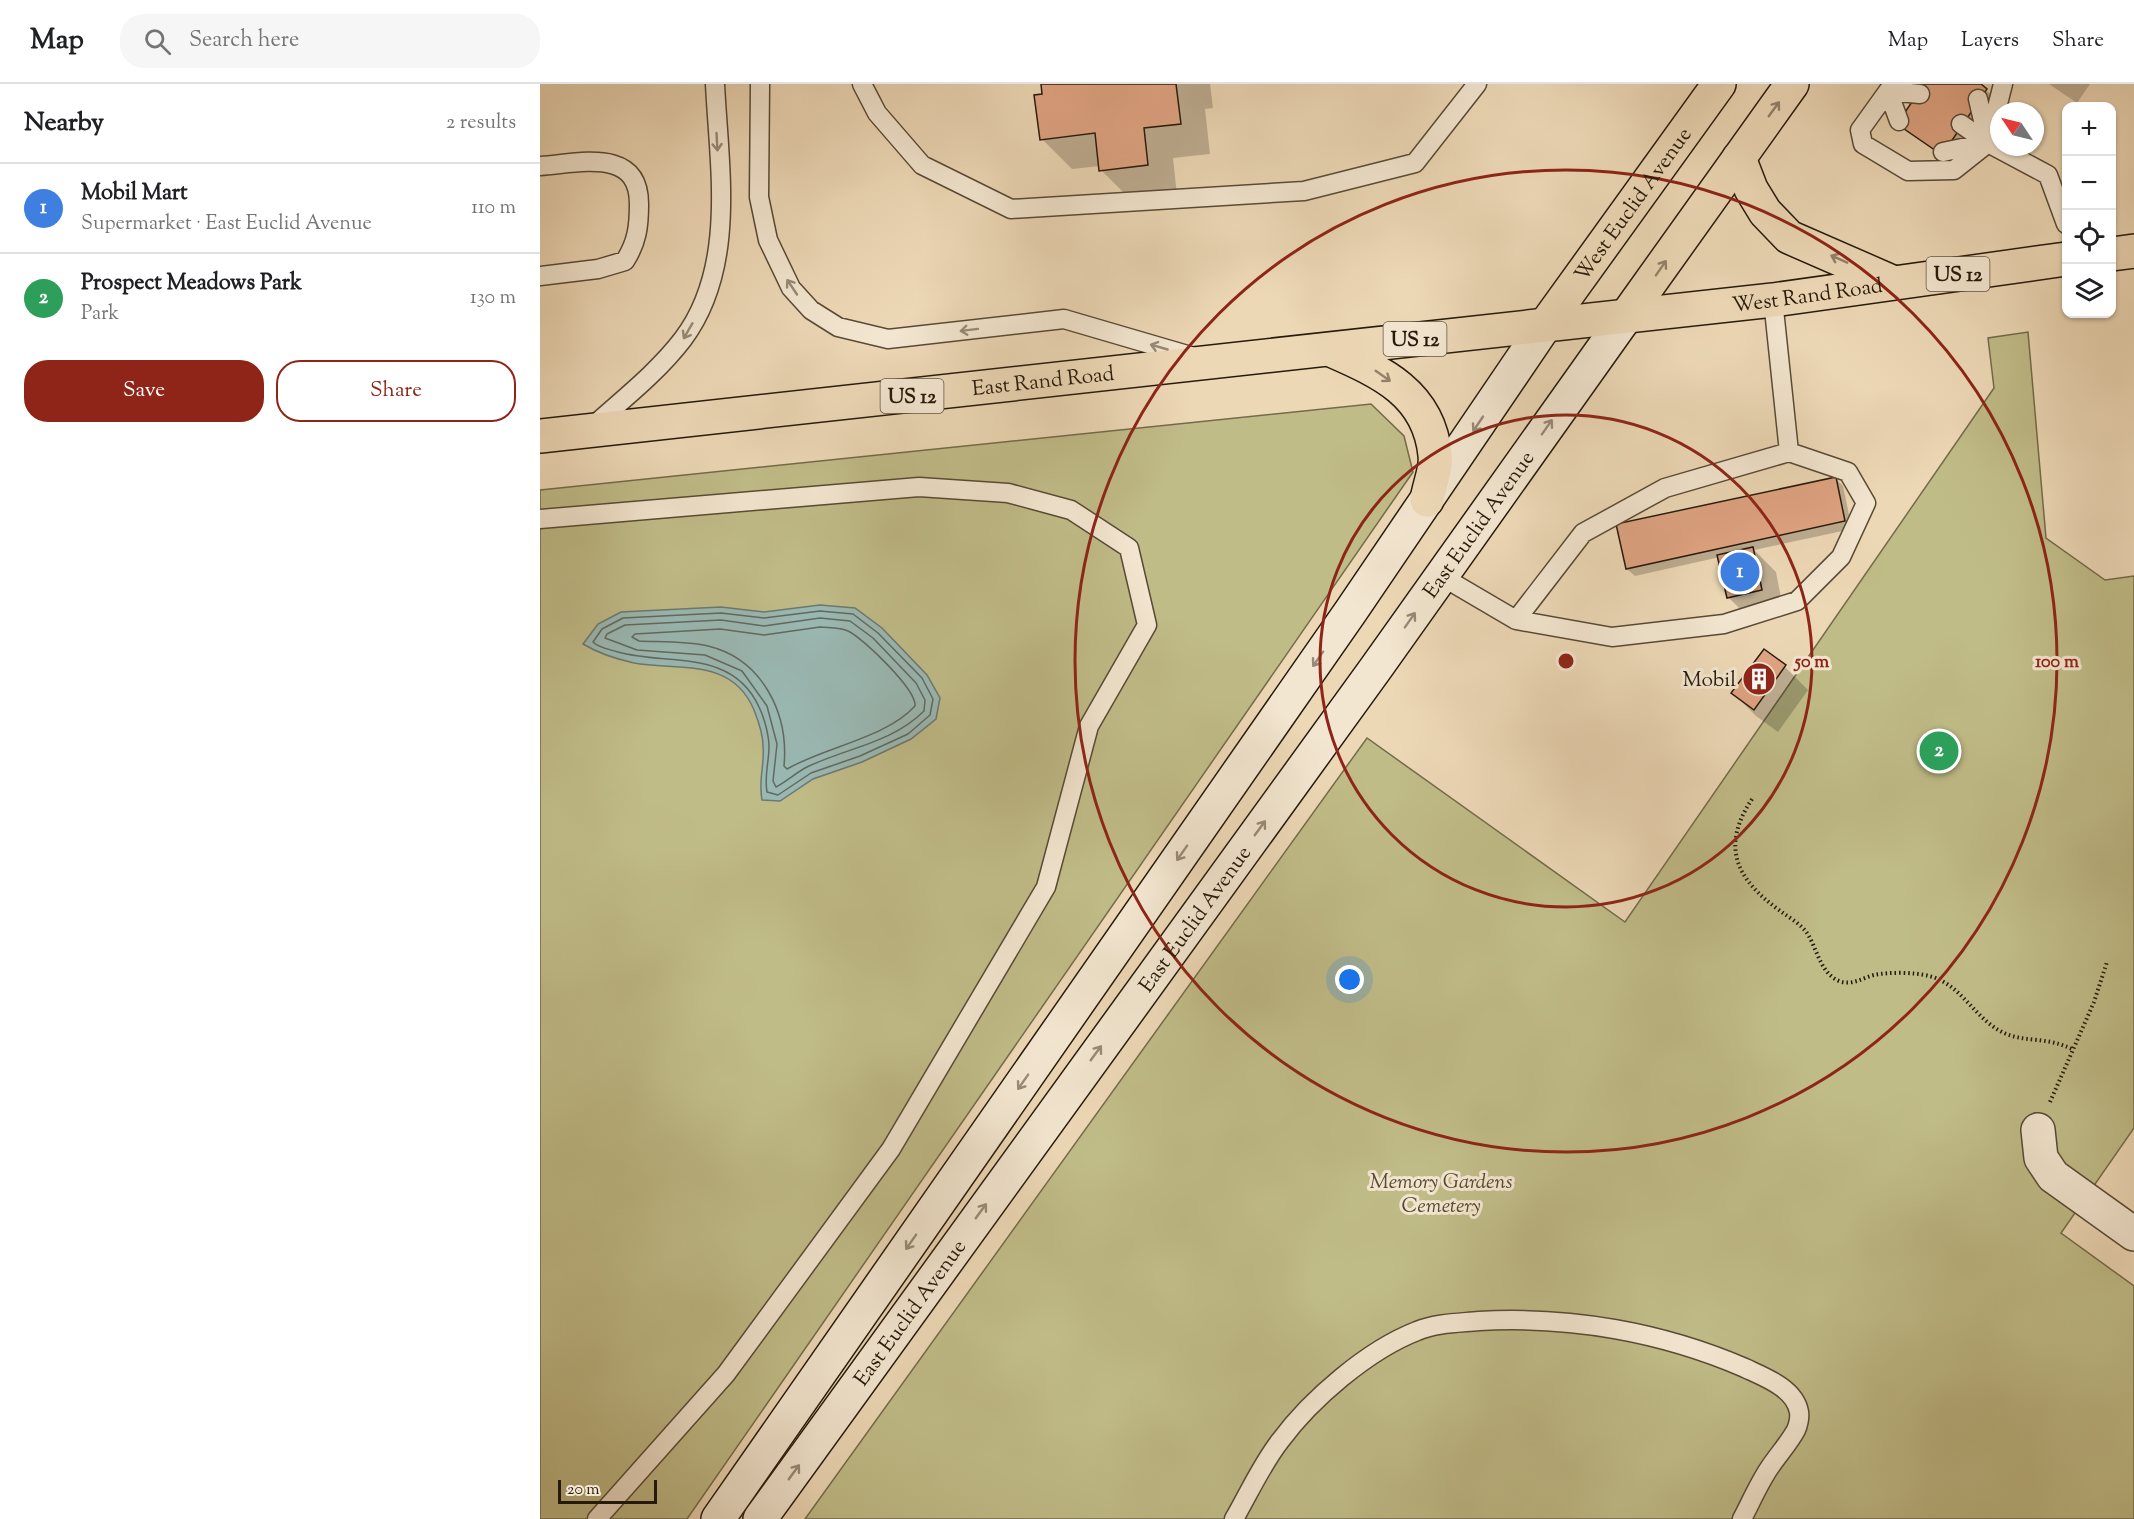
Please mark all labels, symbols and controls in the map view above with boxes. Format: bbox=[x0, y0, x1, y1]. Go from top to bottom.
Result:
search box bbox=[120, 14, 540, 68]
text: Map bbox=[30, 21, 84, 61]
icon: search bbox=[141, 25, 174, 58]
text: Search here bbox=[189, 25, 299, 57]
text: Map bbox=[1888, 26, 1928, 56]
text: Layers bbox=[1961, 26, 2019, 56]
text: Share bbox=[2052, 26, 2104, 56]
one-way arrow bbox=[1768, 101, 1780, 118]
north arrow bbox=[1990, 102, 2044, 156]
map controls bbox=[2062, 102, 2116, 318]
button: + bbox=[2062, 102, 2116, 156]
text: Nearby bbox=[24, 105, 104, 142]
text: 2 results bbox=[446, 109, 516, 138]
street label: West Euclid Avenue bbox=[1568, 122, 1700, 288]
one-way arrow bbox=[712, 132, 723, 152]
button: − bbox=[2062, 156, 2116, 210]
text: Mobil Mart bbox=[81, 178, 188, 210]
text: 1 bbox=[40, 194, 47, 223]
text: 110 m bbox=[471, 194, 516, 223]
text: Supermarket · East Euclid Avenue bbox=[81, 210, 372, 239]
button: locate bbox=[2062, 210, 2116, 264]
one-way arrow bbox=[1830, 252, 1848, 264]
road number: US 12 bbox=[1926, 257, 1990, 291]
one-way arrow bbox=[1655, 260, 1667, 276]
button: layers bbox=[2062, 264, 2116, 318]
text: Prospect Meadows Park bbox=[81, 268, 302, 300]
street label: West Rand Road bbox=[1731, 272, 1885, 321]
one-way arrow bbox=[786, 280, 798, 296]
text: 2 bbox=[39, 284, 48, 313]
text: 130 m bbox=[470, 284, 516, 313]
text: Park bbox=[81, 300, 119, 329]
one-way arrow bbox=[681, 322, 693, 339]
road number: US 12 bbox=[1384, 322, 1446, 356]
one-way arrow bbox=[960, 325, 979, 336]
one-way arrow bbox=[1150, 341, 1169, 352]
button: Save bbox=[24, 360, 264, 422]
button: Share bbox=[276, 360, 516, 422]
street label: East Rand Road bbox=[971, 360, 1116, 405]
one-way arrow bbox=[1375, 370, 1391, 382]
road number: US 12 bbox=[880, 379, 944, 413]
one-way arrow bbox=[1472, 416, 1484, 432]
one-way arrow bbox=[1541, 420, 1553, 436]
street label: East Euclid Avenue bbox=[1417, 445, 1543, 605]
pin: 1 bbox=[1720, 550, 1760, 594]
one-way arrow bbox=[1404, 613, 1416, 629]
one-way arrow bbox=[1312, 650, 1324, 667]
text: 50 m bbox=[1793, 650, 1829, 676]
text: 100 m bbox=[2035, 650, 2079, 676]
centre of rings bbox=[1556, 651, 1576, 671]
building icon: Mobil bbox=[1741, 661, 1777, 697]
place label: Mobil bbox=[1682, 666, 1736, 696]
pin: 2 bbox=[1920, 728, 1958, 774]
one-way arrow bbox=[1254, 820, 1266, 836]
street label: East Euclid Avenue bbox=[1133, 840, 1260, 1000]
one-way arrow bbox=[1176, 845, 1188, 861]
your location bbox=[1335, 965, 1364, 994]
one-way arrow bbox=[1090, 1046, 1102, 1062]
one-way arrow bbox=[1017, 1073, 1029, 1090]
park label: Memory Gardens Cemetery bbox=[1370, 1168, 1513, 1222]
one-way arrow bbox=[975, 1204, 988, 1220]
one-way arrow bbox=[905, 1233, 917, 1250]
street label: East Euclid Avenue bbox=[848, 1234, 975, 1393]
one-way arrow bbox=[788, 1464, 800, 1480]
scale bar bbox=[558, 1477, 657, 1504]
text: 20 m bbox=[567, 1479, 600, 1502]

